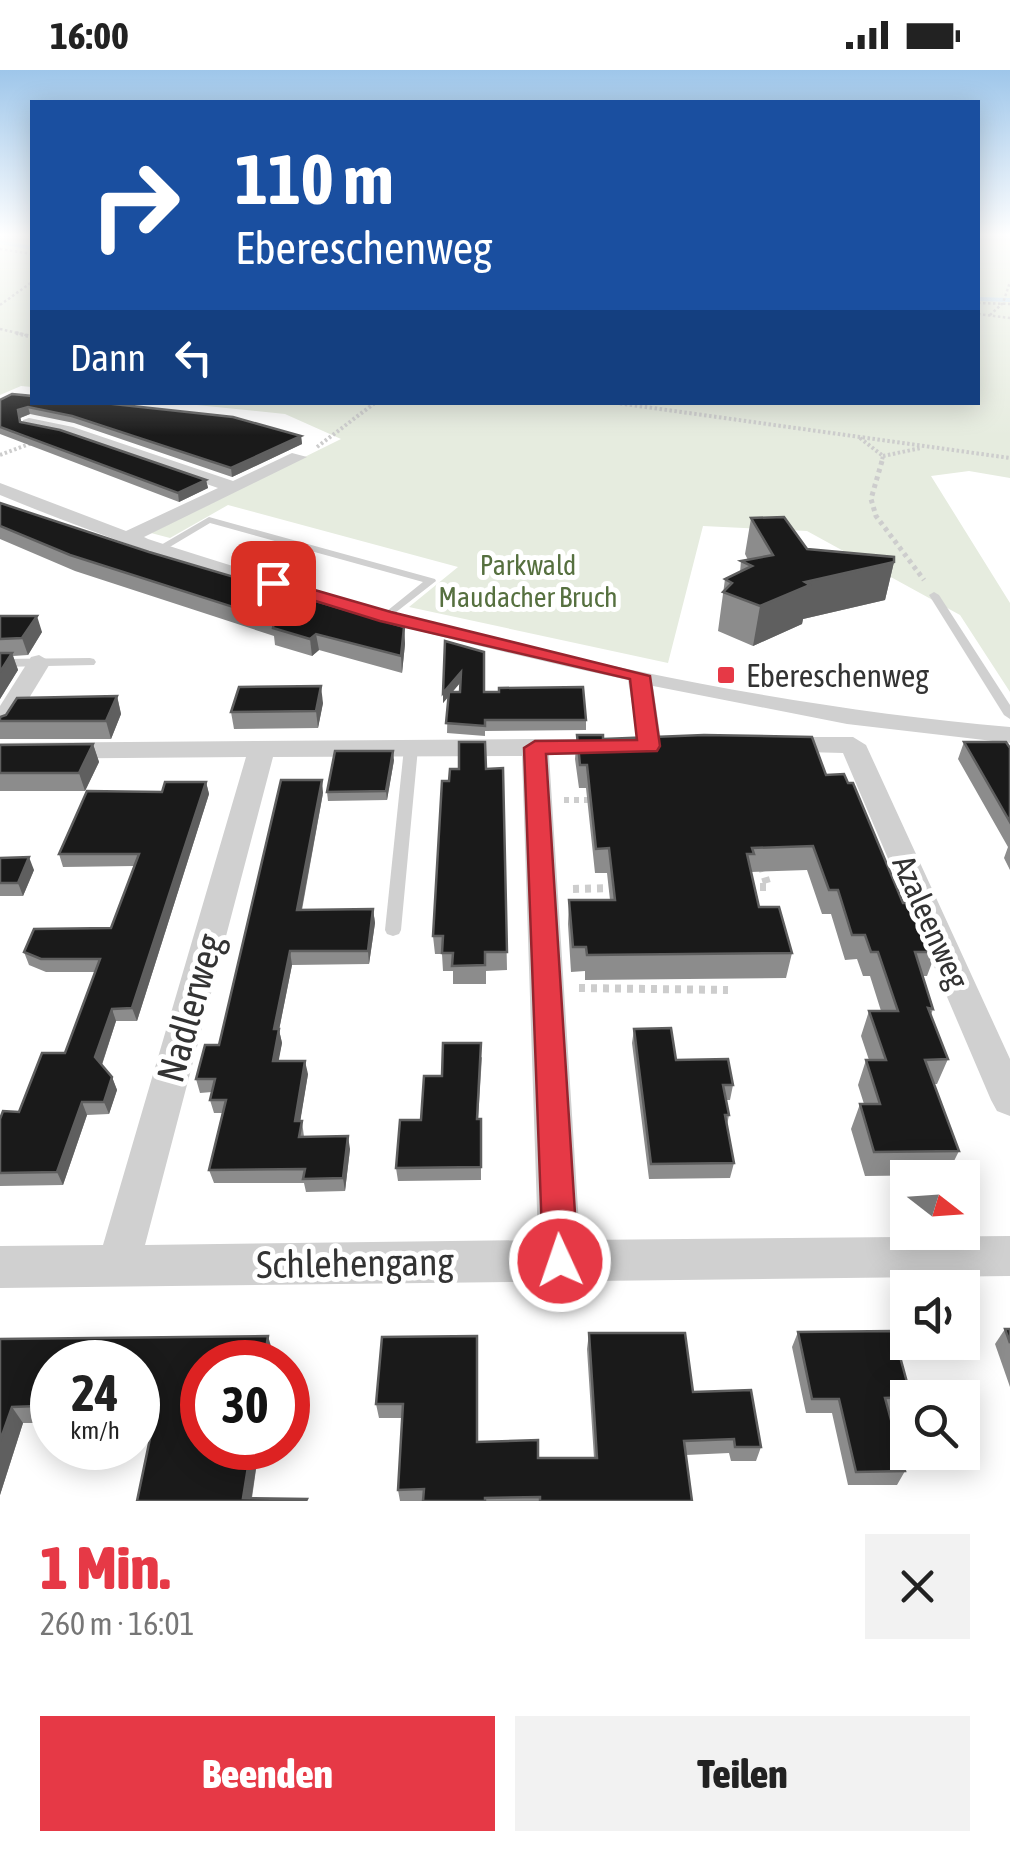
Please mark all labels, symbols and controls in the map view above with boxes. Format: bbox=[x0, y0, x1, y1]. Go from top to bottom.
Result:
text: 16:00 bbox=[50, 14, 129, 57]
text: 110 m bbox=[235, 139, 394, 219]
icon: right bbox=[70, 140, 200, 270]
text: Ebereschenweg bbox=[235, 222, 492, 274]
icon: left bbox=[166, 330, 221, 385]
text: Dann bbox=[70, 336, 146, 379]
pin bbox=[231, 541, 316, 626]
park label: Parkwald Maudacher Bruch bbox=[438, 549, 618, 613]
icon: arrive bbox=[246, 556, 301, 611]
place label: Ebereschenweg bbox=[746, 657, 929, 694]
marker: Ebereschenweg bbox=[715, 664, 737, 686]
street label: Azaleenweg bbox=[885, 850, 977, 994]
street label: Nadlerweg bbox=[148, 928, 232, 1087]
north arrow bbox=[890, 1160, 980, 1250]
map controls bbox=[890, 1160, 980, 1470]
position arrow bbox=[508, 1209, 612, 1313]
street label: Schlehengang bbox=[256, 1240, 455, 1286]
button: sound bbox=[890, 1270, 980, 1360]
speed limit sign: 30 bbox=[180, 1340, 310, 1470]
text: 24 bbox=[71, 1364, 118, 1422]
button: search bbox=[890, 1380, 980, 1470]
text: km/h bbox=[70, 1416, 120, 1444]
text: 1 Min. bbox=[40, 1533, 170, 1602]
button: close bbox=[865, 1534, 970, 1639]
text: 260 m · 16:01 bbox=[40, 1605, 195, 1642]
button: Beenden bbox=[40, 1716, 495, 1831]
button: Teilen bbox=[515, 1716, 970, 1831]

